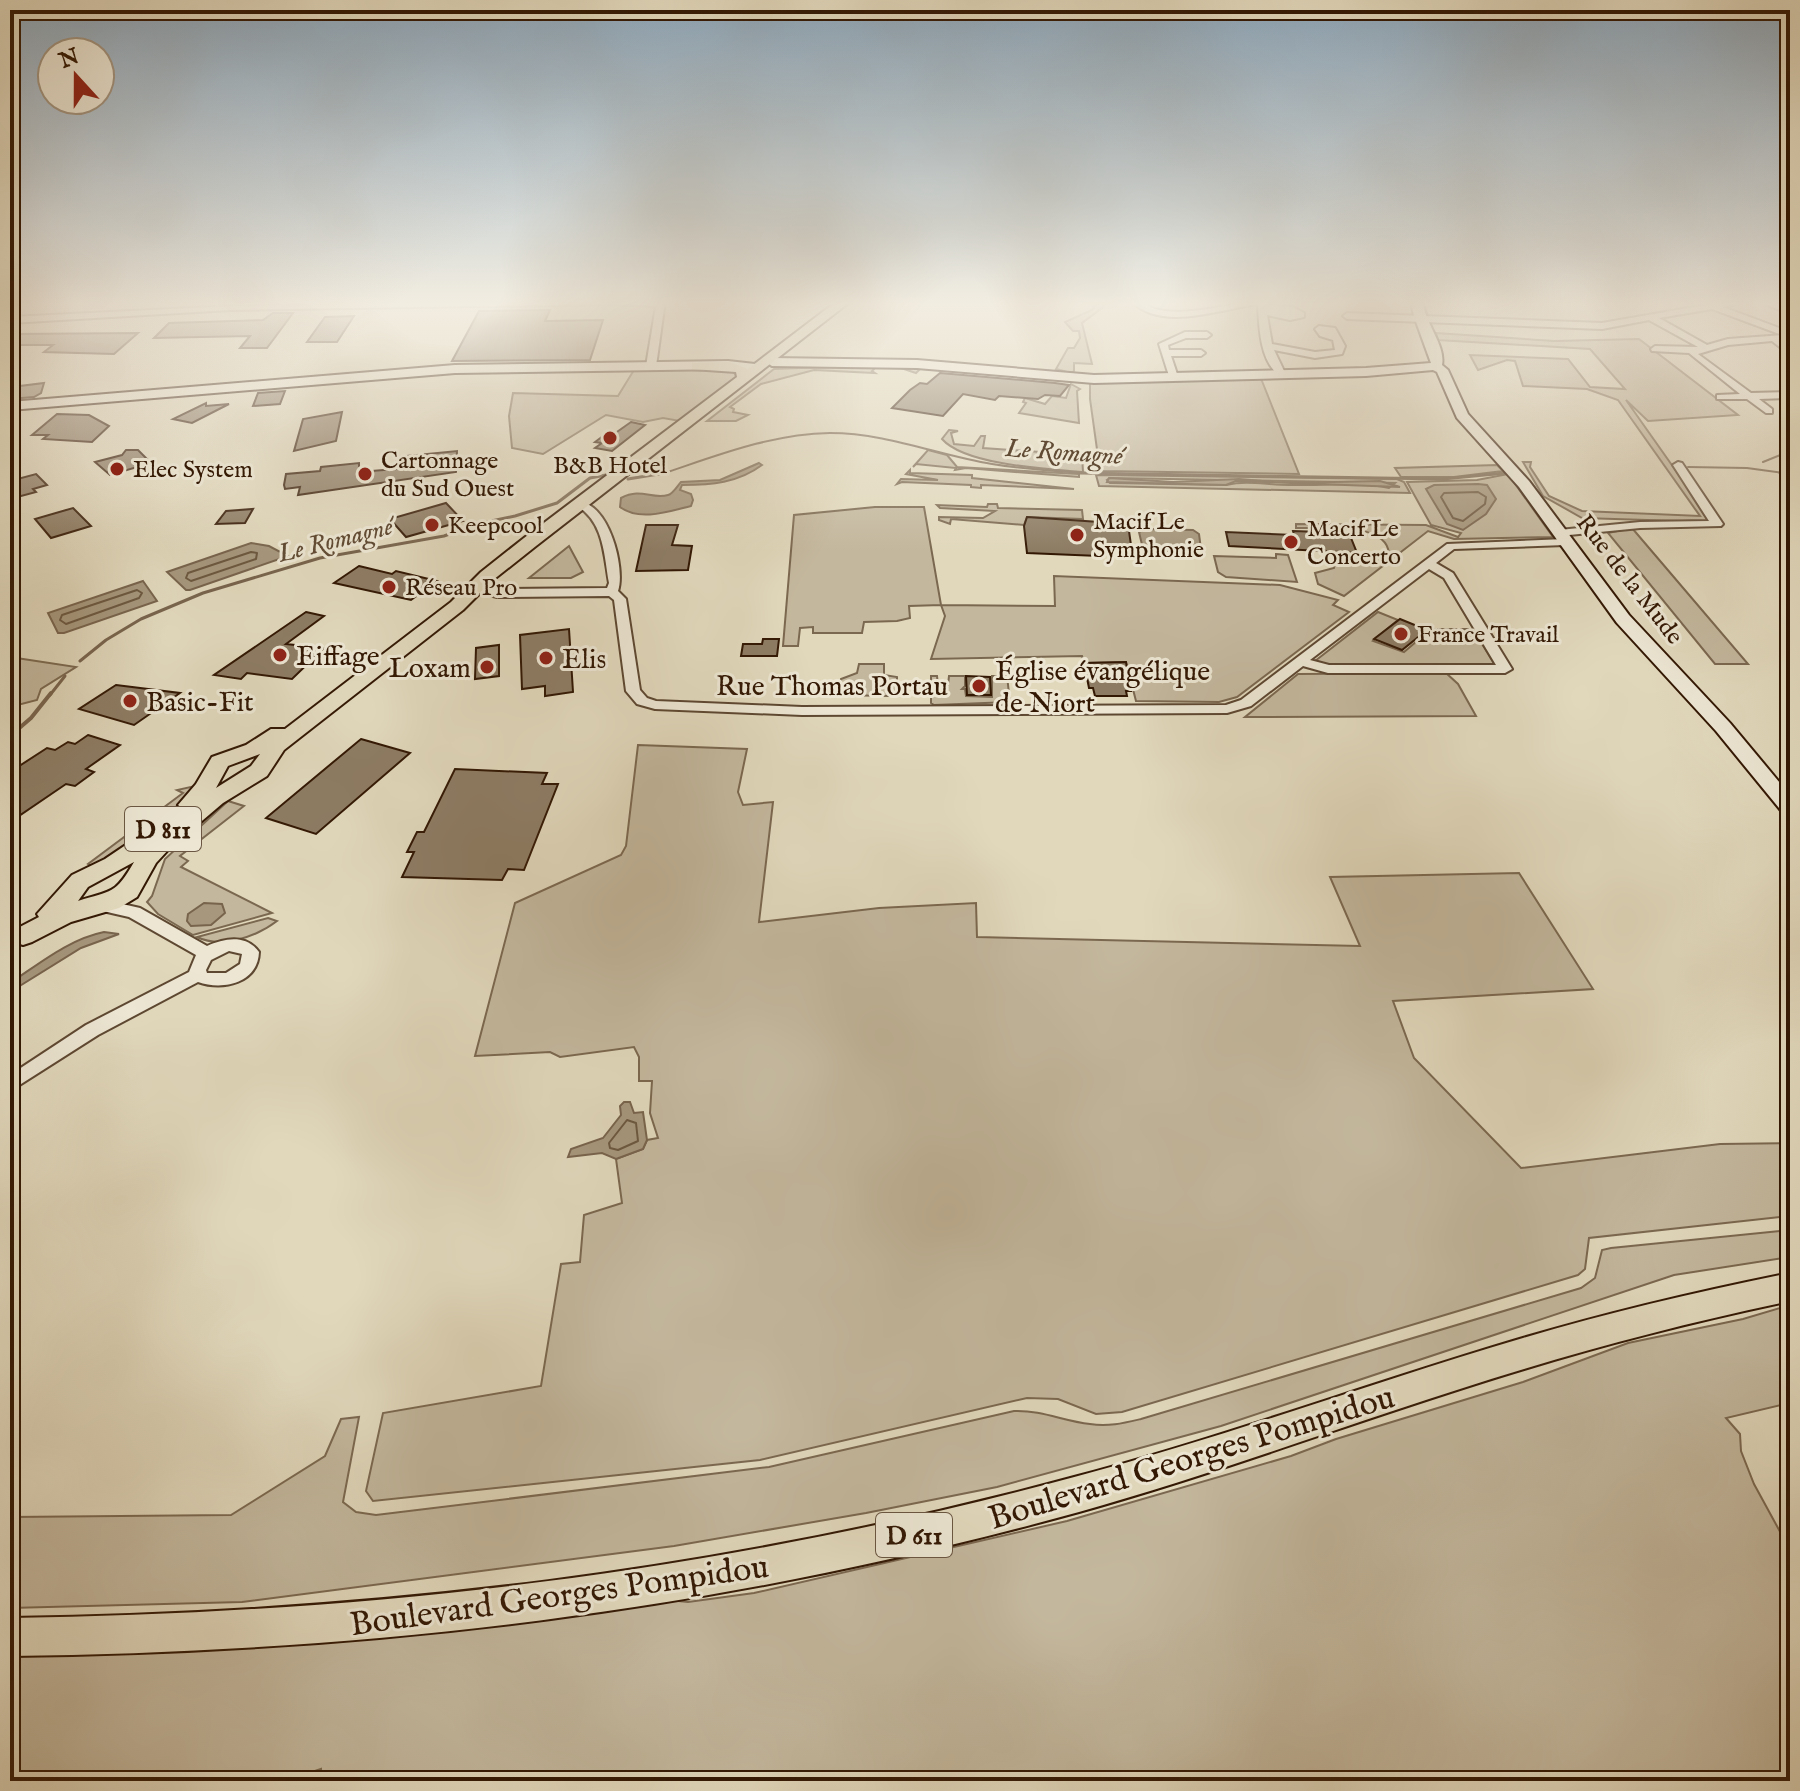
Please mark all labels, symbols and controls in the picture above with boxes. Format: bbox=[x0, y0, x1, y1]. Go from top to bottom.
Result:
north arrow bbox=[36, 36, 116, 116]
text: N bbox=[55, 43, 83, 76]
marker: B&B Hotel bbox=[601, 429, 619, 447]
water label: Le Romagné bbox=[1003, 432, 1128, 474]
place label: Cartonnage du Sud Ouest bbox=[381, 446, 514, 505]
place label: B&B Hotel bbox=[553, 451, 667, 482]
place label: Elec System bbox=[133, 455, 253, 486]
marker: Elec System bbox=[108, 460, 126, 478]
marker: Cartonnage du Sud Ouest bbox=[356, 465, 374, 483]
place label: Macif Le Symphonie bbox=[1093, 507, 1204, 566]
water label: Le Romagné bbox=[273, 509, 401, 572]
street label: Rue de la Mude bbox=[1568, 509, 1689, 651]
place label: Keepcool bbox=[448, 511, 543, 542]
place label: Macif Le Concerto bbox=[1307, 514, 1401, 573]
marker: Keepcool bbox=[423, 516, 441, 534]
marker: Macif Le Symphonie bbox=[1068, 526, 1086, 544]
marker: Macif Le Concerto bbox=[1282, 533, 1300, 551]
place label: Réseau Pro bbox=[405, 573, 517, 604]
marker: Réseau Pro bbox=[380, 578, 398, 596]
place label: France Travail bbox=[1417, 620, 1559, 651]
marker: France Travail bbox=[1392, 625, 1410, 643]
place label: Eiffage bbox=[296, 640, 380, 675]
place label: Elis bbox=[562, 643, 606, 678]
marker: Eiffage bbox=[271, 646, 289, 664]
marker: Elis bbox=[537, 649, 555, 667]
place label: Loxam bbox=[389, 652, 471, 687]
place label: Église évangélique de Niort bbox=[995, 654, 1210, 722]
marker: Loxam bbox=[478, 658, 496, 676]
street label: Rue Thomas Portau bbox=[716, 670, 948, 705]
marker: Église évangélique de Niort bbox=[970, 677, 988, 695]
place label: Basic-Fit bbox=[146, 686, 254, 721]
marker: Basic-Fit bbox=[121, 692, 139, 710]
road number: D 811 bbox=[125, 807, 201, 851]
street label: Boulevard Georges Pompidou bbox=[984, 1376, 1400, 1541]
road number: D 611 bbox=[876, 1513, 952, 1557]
street label: Boulevard Georges Pompidou bbox=[347, 1546, 771, 1647]

